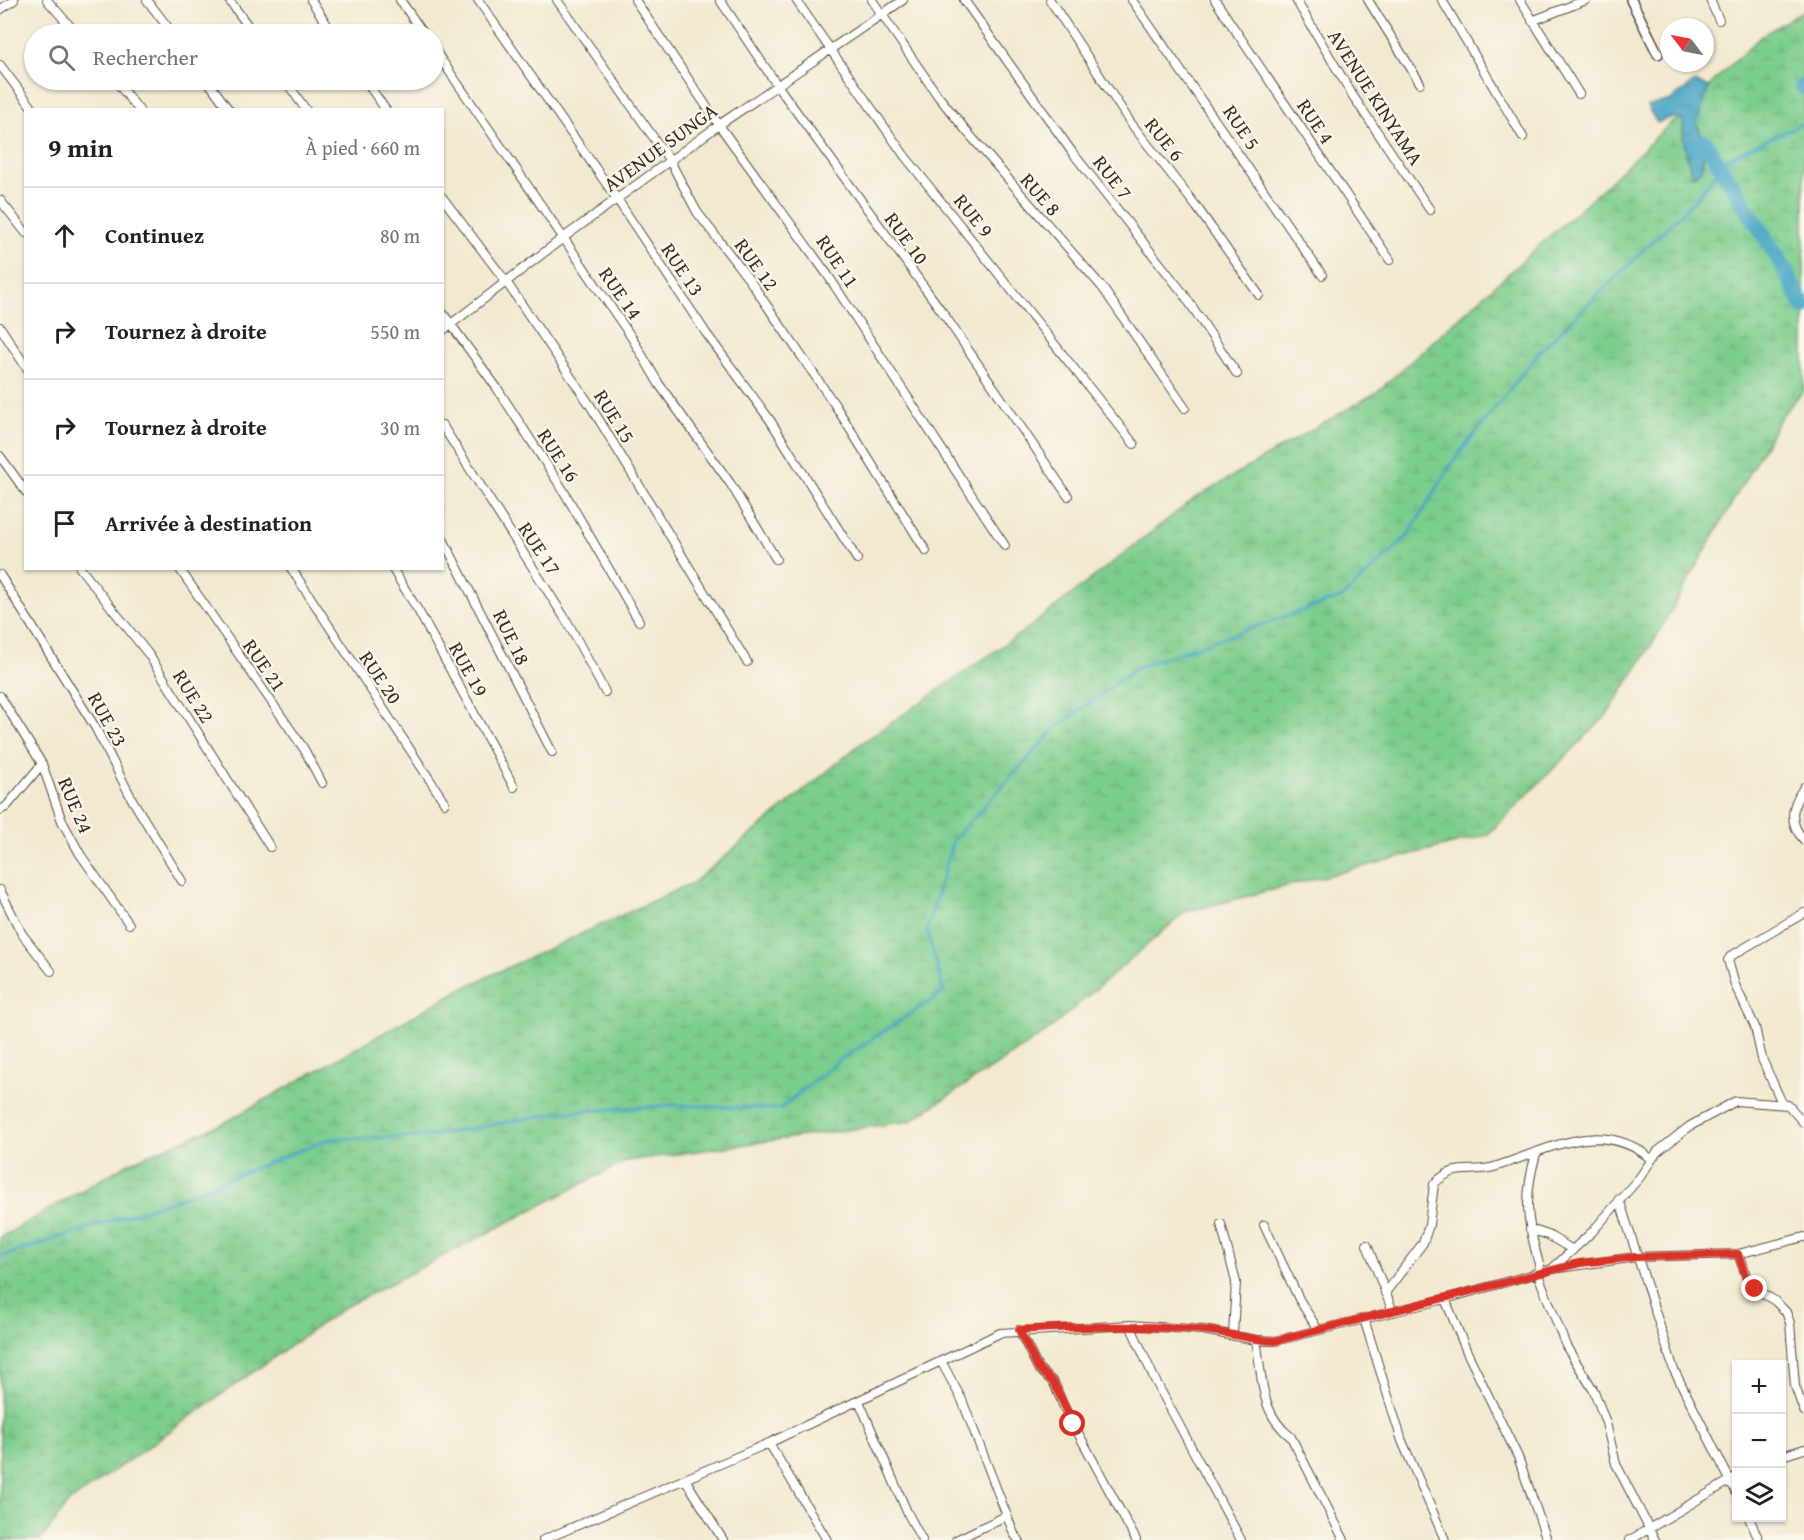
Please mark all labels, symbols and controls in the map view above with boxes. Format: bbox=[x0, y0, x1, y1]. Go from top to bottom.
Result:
north arrow bbox=[1660, 18, 1714, 72]
street label: AVENUE KINYAMA bbox=[1321, 23, 1431, 171]
search box bbox=[24, 24, 444, 90]
icon: search bbox=[45, 41, 78, 74]
text: Rechercher bbox=[93, 41, 198, 73]
street label: RUE 4 bbox=[1290, 93, 1342, 149]
street label: AVENUE SUNGA bbox=[597, 96, 723, 198]
street label: RUE 5 bbox=[1216, 99, 1268, 155]
street label: RUE 6 bbox=[1138, 111, 1192, 167]
text: 9 min bbox=[48, 128, 113, 167]
text: À pied · 660 m bbox=[305, 133, 420, 162]
street label: RUE 7 bbox=[1087, 149, 1139, 205]
street label: RUE 8 bbox=[1014, 166, 1068, 222]
street label: RUE 9 bbox=[947, 187, 1001, 243]
street label: RUE 10 bbox=[878, 206, 936, 270]
icon: ahead bbox=[48, 219, 81, 252]
text: Continuez bbox=[105, 219, 204, 251]
text: 80 m bbox=[380, 221, 420, 250]
street label: RUE 11 bbox=[810, 229, 866, 293]
street label: RUE 12 bbox=[728, 232, 786, 296]
street label: RUE 13 bbox=[655, 237, 711, 301]
street label: RUE 14 bbox=[592, 261, 650, 325]
icon: right bbox=[48, 315, 81, 348]
text: Tournez à droite bbox=[105, 315, 267, 347]
text: 550 m bbox=[370, 317, 420, 346]
street label: RUE 15 bbox=[587, 384, 643, 448]
icon: right bbox=[48, 411, 81, 444]
text: Tournez à droite bbox=[105, 411, 267, 443]
text: 30 m bbox=[380, 413, 420, 442]
street label: RUE 16 bbox=[531, 423, 587, 487]
icon: arrive bbox=[48, 507, 81, 540]
text: Arrivée à destination bbox=[105, 507, 312, 539]
street label: RUE 17 bbox=[512, 516, 568, 580]
street label: RUE 18 bbox=[486, 604, 538, 670]
street label: RUE 21 bbox=[236, 633, 294, 697]
street label: RUE 19 bbox=[442, 636, 496, 702]
street label: RUE 20 bbox=[353, 645, 409, 709]
street label: RUE 22 bbox=[166, 664, 222, 728]
street label: RUE 23 bbox=[81, 686, 135, 752]
street label: RUE 24 bbox=[51, 772, 101, 838]
route end bbox=[1741, 1275, 1767, 1301]
map controls bbox=[1732, 1360, 1786, 1522]
button: + bbox=[1732, 1360, 1786, 1414]
route start bbox=[1059, 1410, 1085, 1436]
button: − bbox=[1732, 1414, 1786, 1468]
button: layers bbox=[1732, 1468, 1786, 1522]

